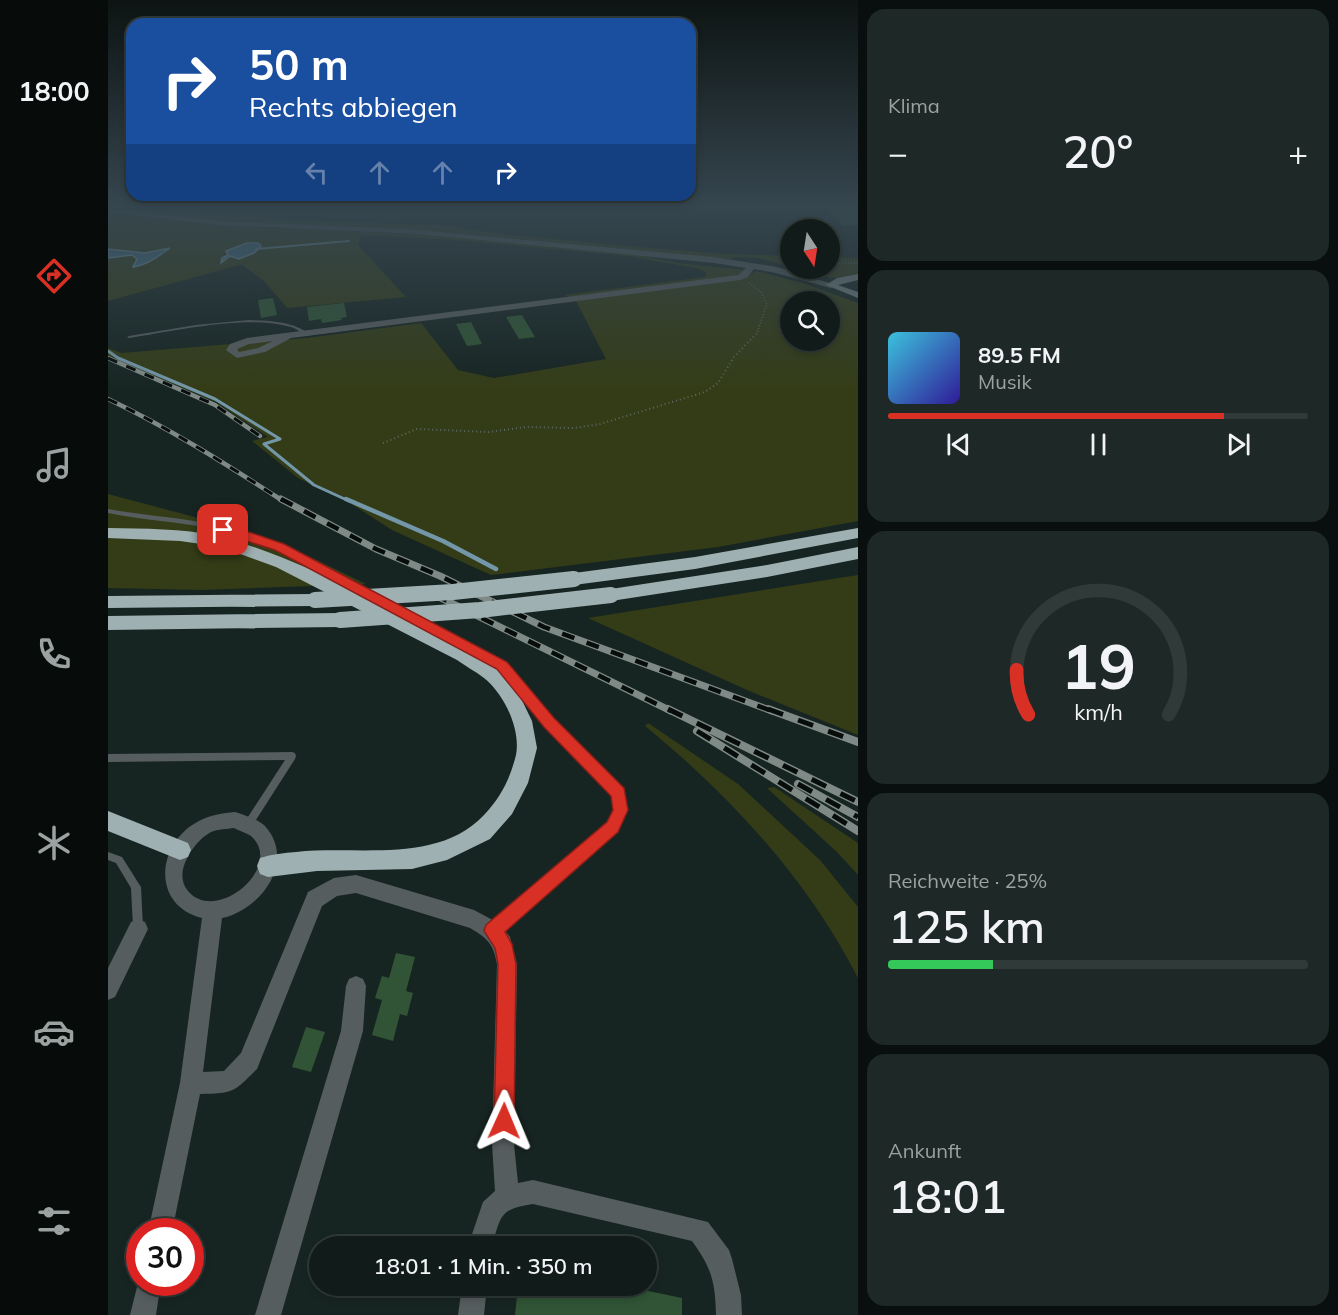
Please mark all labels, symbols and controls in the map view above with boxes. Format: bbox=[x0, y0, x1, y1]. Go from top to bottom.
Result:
text: 50 m bbox=[249, 38, 349, 91]
icon: right bbox=[150, 42, 228, 120]
text: 18:00 bbox=[18, 74, 90, 108]
text: Rechts abbiegen bbox=[249, 90, 458, 124]
text: Klima bbox=[888, 93, 940, 118]
text: 20° bbox=[1063, 123, 1133, 179]
text: − bbox=[888, 132, 908, 173]
text: + bbox=[1288, 132, 1308, 173]
icon: left bbox=[300, 156, 333, 189]
icon: ahead bbox=[363, 156, 396, 189]
icon: ahead bbox=[426, 156, 459, 189]
icon: right bbox=[489, 156, 522, 189]
north arrow bbox=[780, 219, 840, 279]
map controls bbox=[780, 219, 840, 351]
icon: directions bbox=[33, 255, 75, 297]
button: search bbox=[780, 291, 840, 351]
text: 89.5 FM bbox=[978, 341, 1061, 369]
text: Musik bbox=[978, 369, 1032, 394]
icon: previous bbox=[942, 428, 975, 461]
icon: pause bbox=[1082, 428, 1115, 461]
icon: next bbox=[1222, 428, 1255, 461]
icon: music bbox=[33, 444, 75, 486]
pin bbox=[197, 504, 248, 555]
icon: arrive bbox=[206, 513, 239, 546]
text: 19 bbox=[1061, 626, 1135, 705]
icon: phone bbox=[33, 633, 75, 675]
text: km/h bbox=[1074, 698, 1122, 725]
icon: climate bbox=[33, 822, 75, 864]
text: Reichweite · 25% bbox=[888, 868, 1047, 893]
text: 125 km bbox=[888, 898, 1045, 954]
icon: car bbox=[33, 1011, 75, 1053]
position arrow bbox=[472, 1089, 536, 1153]
text: Ankunft bbox=[888, 1138, 961, 1163]
text: 18:01 bbox=[888, 1168, 1007, 1224]
icon: filters bbox=[33, 1200, 75, 1242]
speed limit sign: 30 bbox=[126, 1218, 204, 1296]
text: 18:01 · 1 Min. · 350 m bbox=[374, 1252, 592, 1280]

